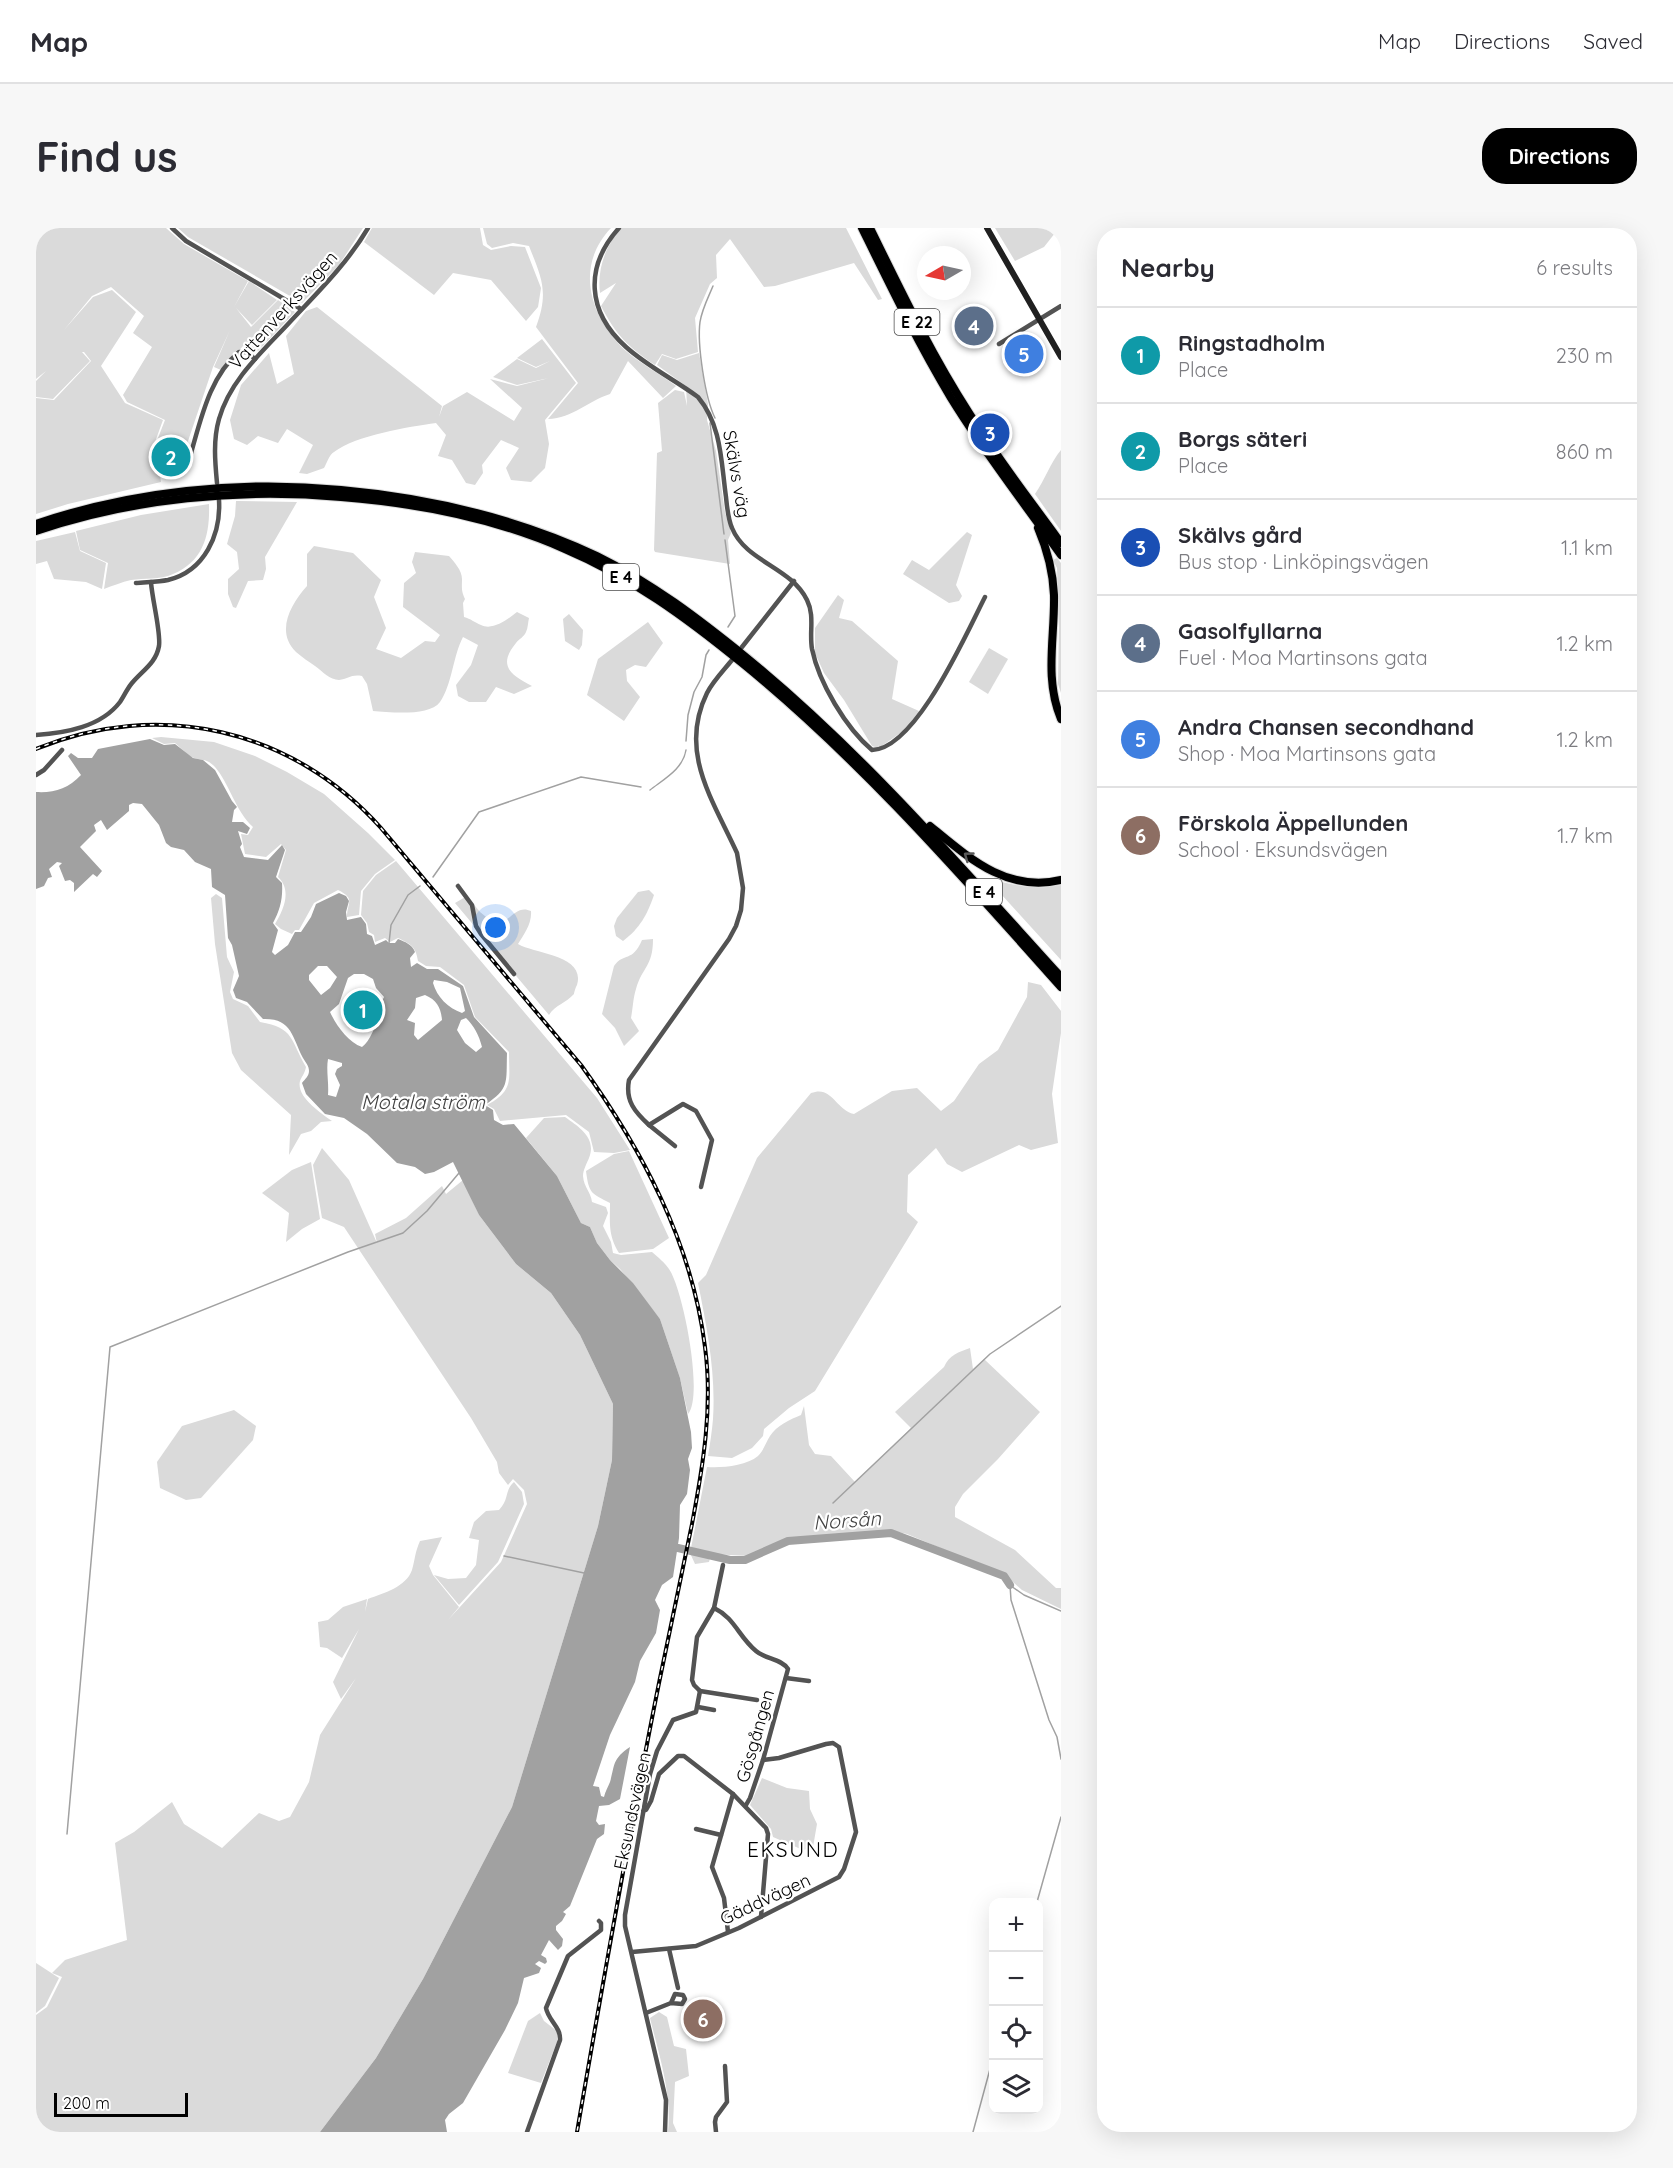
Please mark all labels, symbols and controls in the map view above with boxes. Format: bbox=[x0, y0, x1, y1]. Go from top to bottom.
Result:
text: Map bbox=[30, 24, 88, 59]
text: Map bbox=[1378, 28, 1421, 54]
text: Directions bbox=[1454, 28, 1550, 54]
text: Saved bbox=[1583, 28, 1643, 54]
button: Directions bbox=[1482, 128, 1637, 184]
text: Find us bbox=[36, 130, 178, 183]
street label: Vattenverksvägen bbox=[224, 246, 342, 374]
north arrow bbox=[917, 246, 971, 300]
text: Nearby bbox=[1121, 251, 1215, 284]
text: 6 results bbox=[1536, 255, 1613, 280]
pin: 4 bbox=[954, 304, 994, 348]
road number: E 22 bbox=[894, 309, 940, 335]
text: Ringstadholm bbox=[1178, 329, 1325, 357]
pin: 5 bbox=[1004, 332, 1044, 376]
text: 1 bbox=[1137, 343, 1144, 368]
text: 230 m bbox=[1556, 343, 1613, 368]
text: Place bbox=[1178, 357, 1228, 382]
pin: 3 bbox=[970, 410, 1010, 456]
text: Borgs säteri bbox=[1178, 425, 1307, 453]
street label: Skälvs väg bbox=[718, 428, 756, 520]
pin: 2 bbox=[152, 434, 190, 480]
text: 2 bbox=[1135, 439, 1146, 464]
text: 860 m bbox=[1556, 439, 1613, 464]
text: Place bbox=[1178, 453, 1228, 478]
text: Skälvs gård bbox=[1178, 521, 1302, 549]
text: 3 bbox=[1135, 535, 1146, 560]
text: 1.1 km bbox=[1561, 535, 1613, 560]
text: Bus stop · Linköpingsvägen bbox=[1178, 549, 1429, 574]
road number: E 4 bbox=[603, 564, 639, 590]
text: Gasolfyllarna bbox=[1178, 617, 1322, 645]
text: 4 bbox=[1135, 631, 1146, 656]
text: 1.2 km bbox=[1557, 631, 1613, 656]
text: Fuel · Moa Martinsons gata bbox=[1178, 645, 1428, 670]
text: Andra Chansen secondhand bbox=[1178, 713, 1474, 741]
text: 5 bbox=[1135, 727, 1146, 752]
text: 1.2 km bbox=[1557, 727, 1613, 752]
text: Shop · Moa Martinsons gata bbox=[1178, 741, 1436, 766]
text: Förskola Äppellunden bbox=[1178, 809, 1408, 837]
text: 6 bbox=[1135, 823, 1146, 848]
text: 1.7 km bbox=[1557, 823, 1613, 848]
text: School · Eksundsvägen bbox=[1178, 837, 1388, 862]
one-way arrow bbox=[963, 852, 974, 863]
road number: E 4 bbox=[966, 879, 1002, 905]
your location bbox=[481, 913, 510, 942]
pin: 1 bbox=[344, 988, 382, 1032]
water label: Motala ström bbox=[361, 1089, 486, 1114]
water label: Norsån bbox=[812, 1505, 882, 1535]
street label: Gösgången bbox=[731, 1687, 779, 1785]
street label: Eksundsvägen bbox=[608, 1750, 656, 1872]
district label: EKSUND bbox=[747, 1836, 839, 1862]
street label: Gäddvägen bbox=[716, 1868, 814, 1930]
map controls bbox=[989, 1898, 1043, 2114]
button: + bbox=[989, 1898, 1043, 1952]
button: − bbox=[989, 1952, 1043, 2006]
pin: 6 bbox=[684, 1996, 722, 2042]
button: locate bbox=[989, 2006, 1043, 2060]
button: layers bbox=[989, 2060, 1043, 2114]
scale bar bbox=[54, 2090, 188, 2118]
text: 200 m bbox=[63, 2093, 110, 2113]

